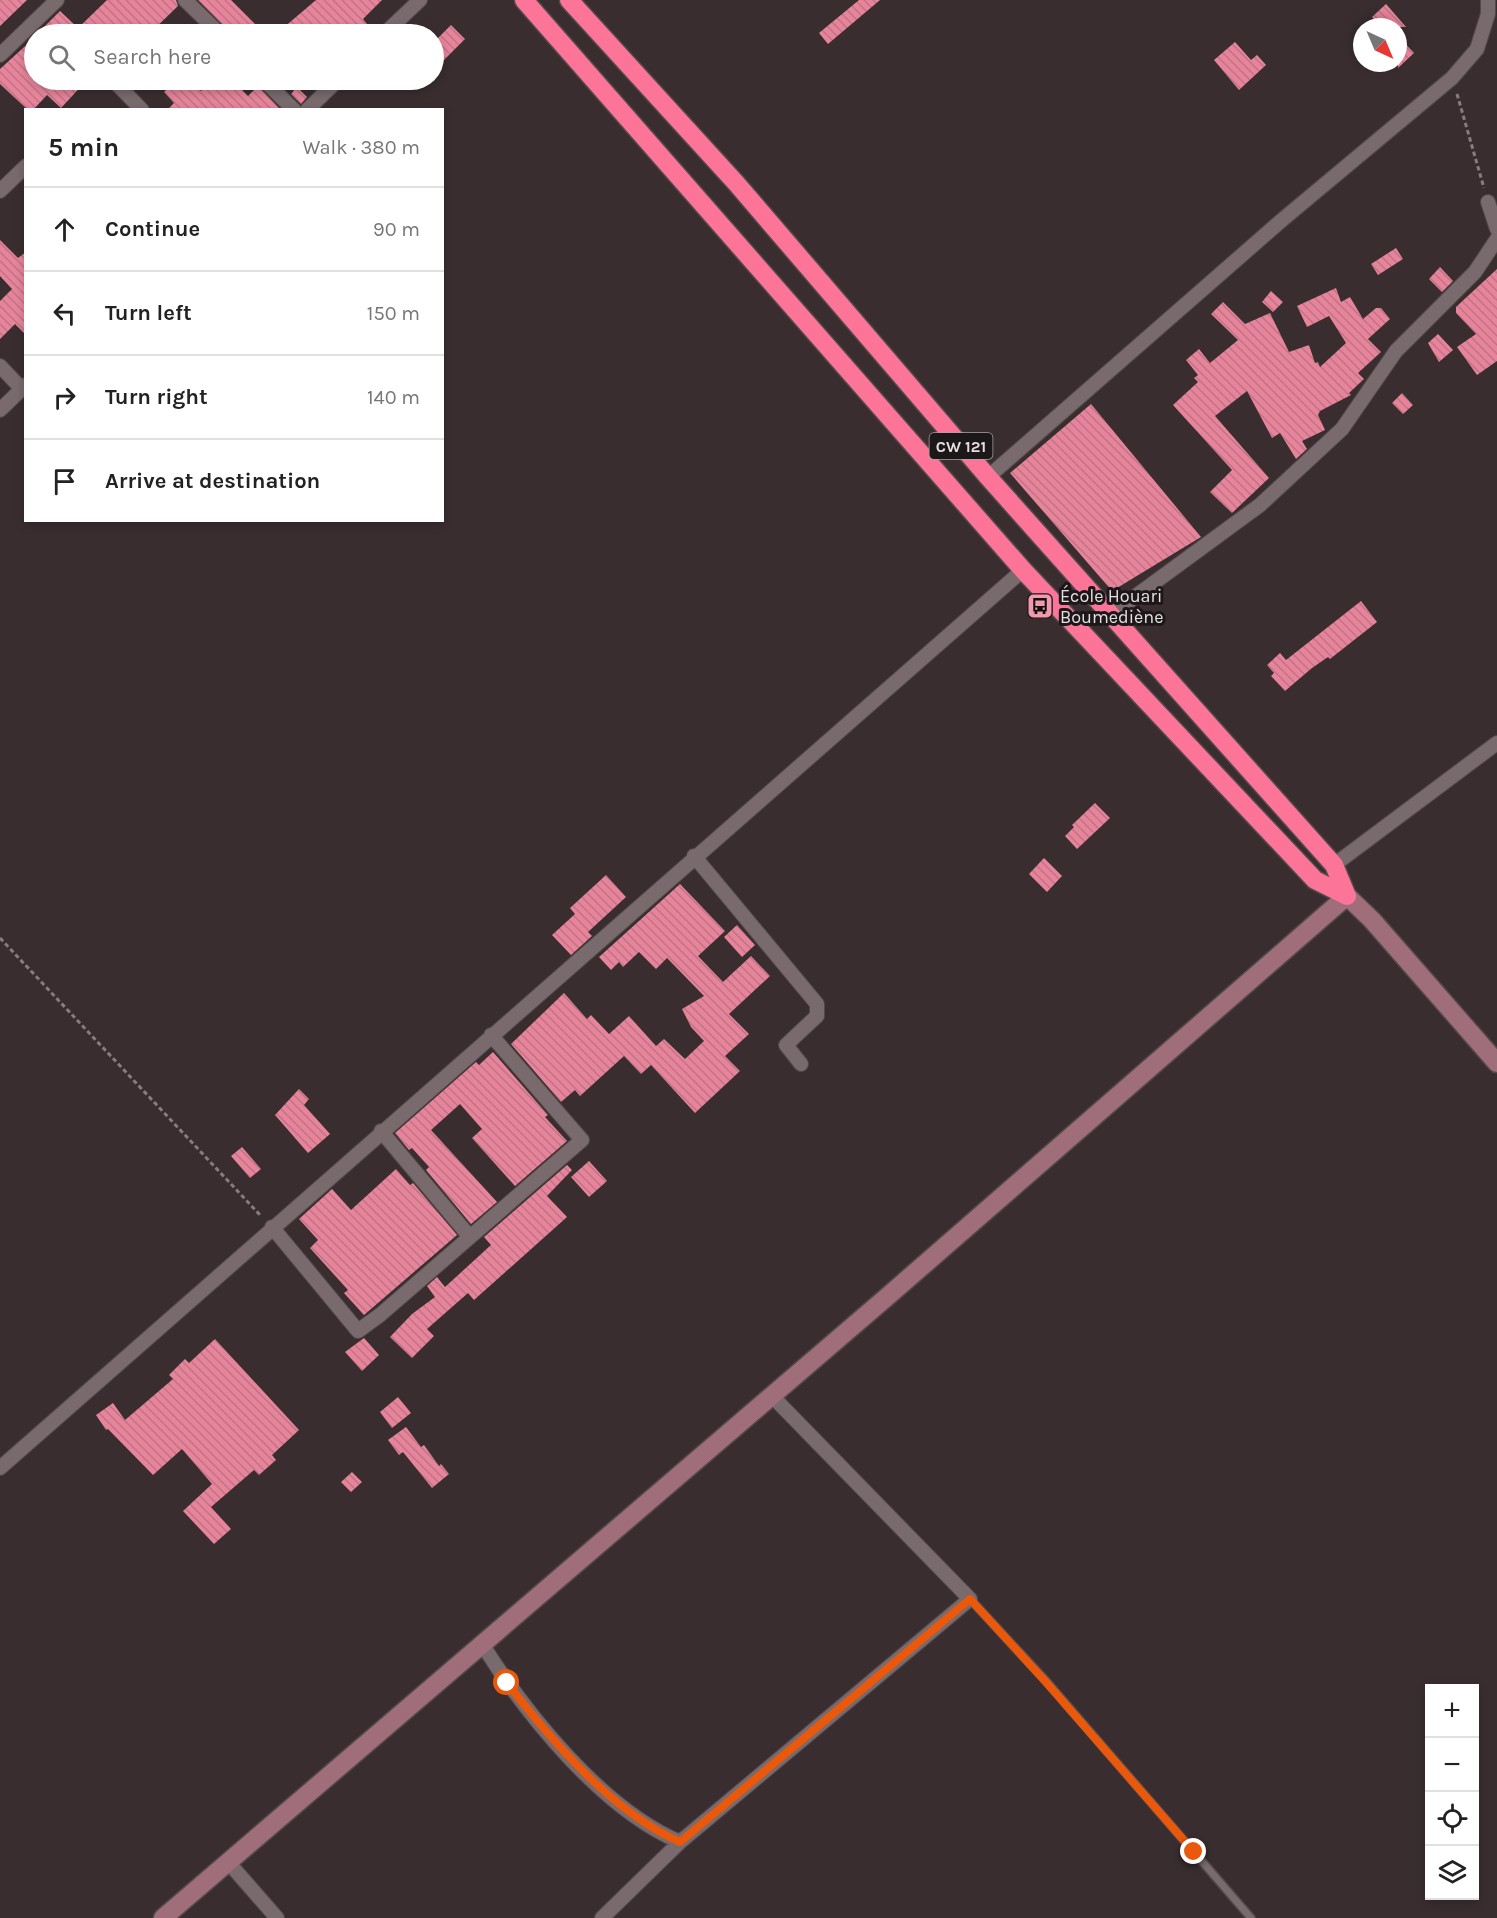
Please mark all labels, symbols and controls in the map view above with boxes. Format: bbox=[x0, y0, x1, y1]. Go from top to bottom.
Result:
north arrow bbox=[1353, 18, 1407, 72]
search box bbox=[24, 24, 444, 90]
icon: search bbox=[45, 41, 78, 74]
text: Search here bbox=[93, 44, 211, 70]
text: 5 min bbox=[48, 132, 119, 163]
text: Walk · 380 m bbox=[302, 136, 420, 159]
icon: ahead bbox=[48, 213, 81, 246]
text: Continue bbox=[105, 216, 200, 242]
text: 90 m bbox=[373, 218, 420, 241]
icon: left bbox=[48, 297, 81, 330]
text: Turn left bbox=[105, 300, 192, 326]
text: 150 m bbox=[367, 302, 420, 325]
icon: right bbox=[48, 381, 81, 414]
text: Turn right bbox=[105, 384, 208, 410]
text: 140 m bbox=[367, 386, 420, 409]
road number: CW 121 bbox=[930, 433, 992, 459]
icon: arrive bbox=[48, 465, 81, 498]
text: Arrive at destination bbox=[105, 468, 320, 494]
place label: École Houari Boumediène bbox=[1060, 584, 1163, 628]
bus stop icon: École Houari Boumediène bbox=[1025, 591, 1055, 621]
route start bbox=[493, 1669, 519, 1695]
map controls bbox=[1425, 1684, 1479, 1900]
button: + bbox=[1425, 1684, 1479, 1738]
button: − bbox=[1425, 1738, 1479, 1792]
button: locate bbox=[1425, 1792, 1479, 1846]
route end bbox=[1180, 1838, 1206, 1864]
button: layers bbox=[1425, 1846, 1479, 1900]

